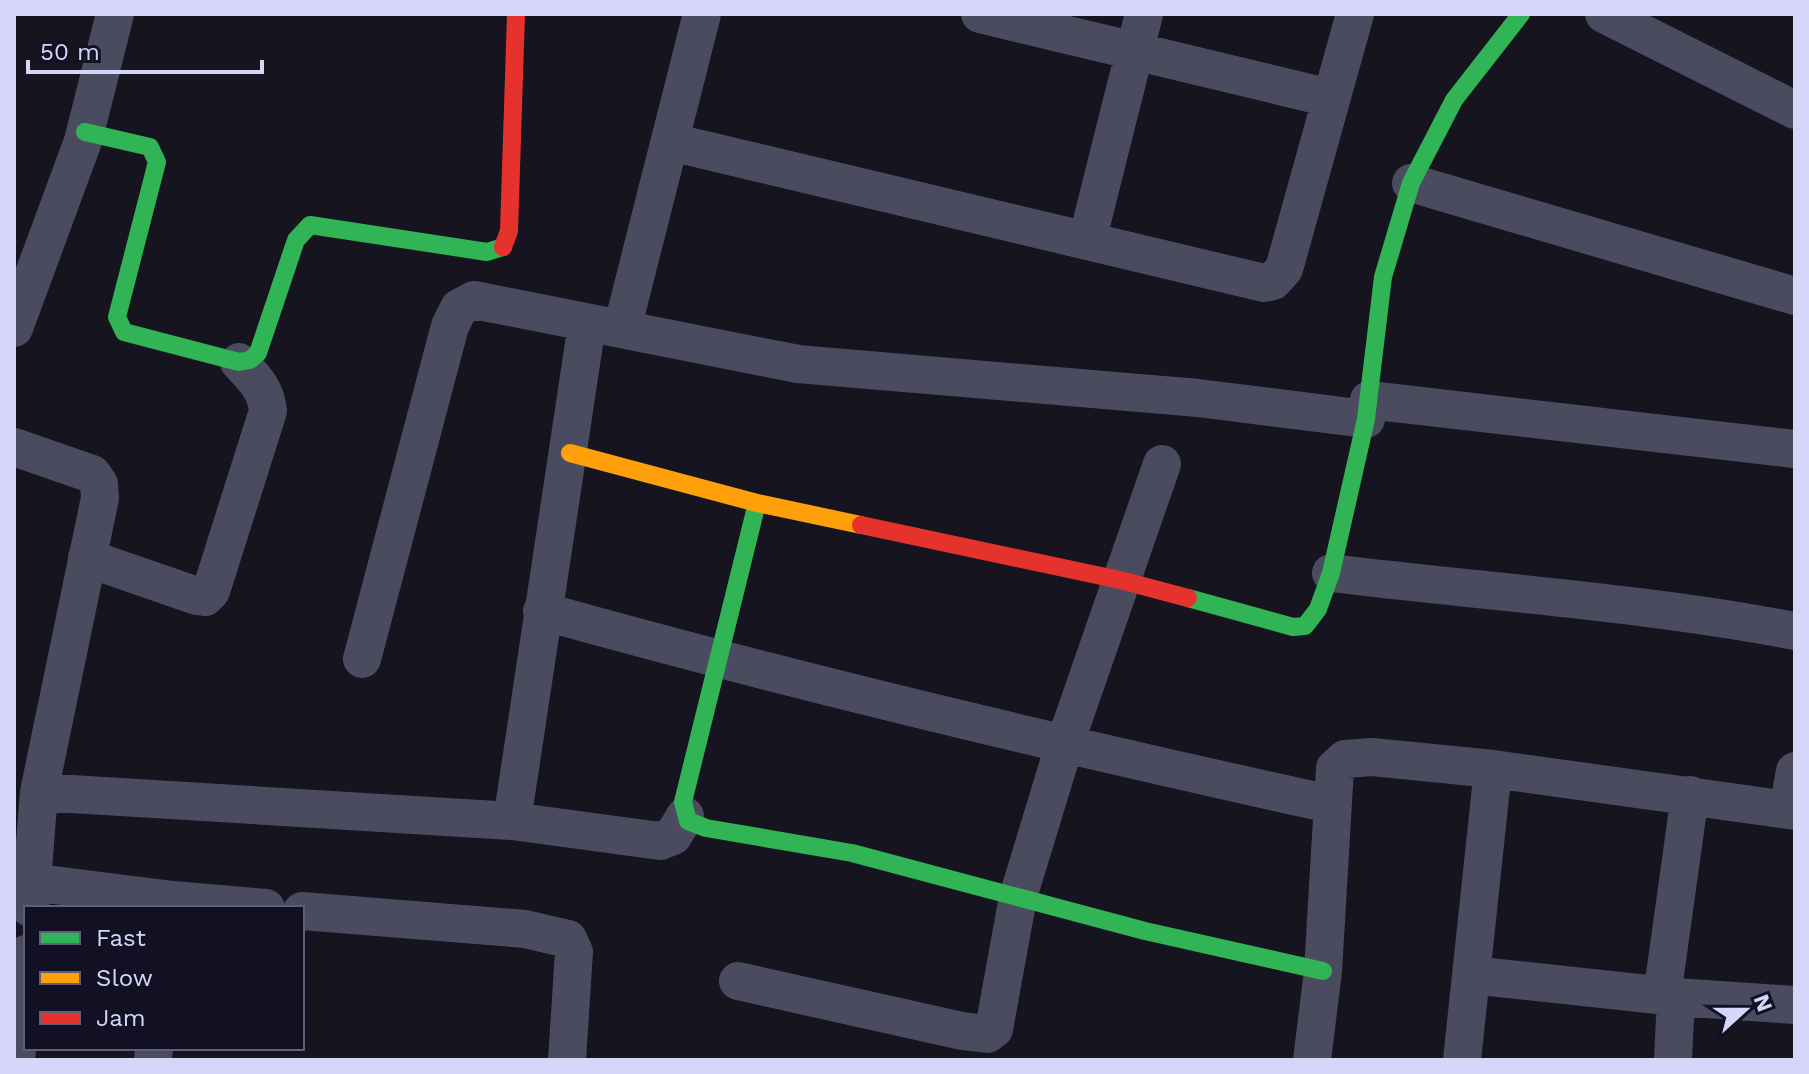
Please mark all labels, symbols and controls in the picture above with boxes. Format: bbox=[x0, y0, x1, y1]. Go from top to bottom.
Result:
scale bar bbox=[28, 24, 262, 74]
text: 50 m bbox=[40, 38, 100, 66]
legend bbox=[24, 906, 304, 1050]
text: Fast bbox=[96, 924, 146, 952]
text: Slow bbox=[96, 964, 153, 992]
north arrow bbox=[1705, 970, 1785, 1050]
text: N bbox=[1749, 991, 1778, 1015]
text: Jam bbox=[96, 1004, 146, 1032]

